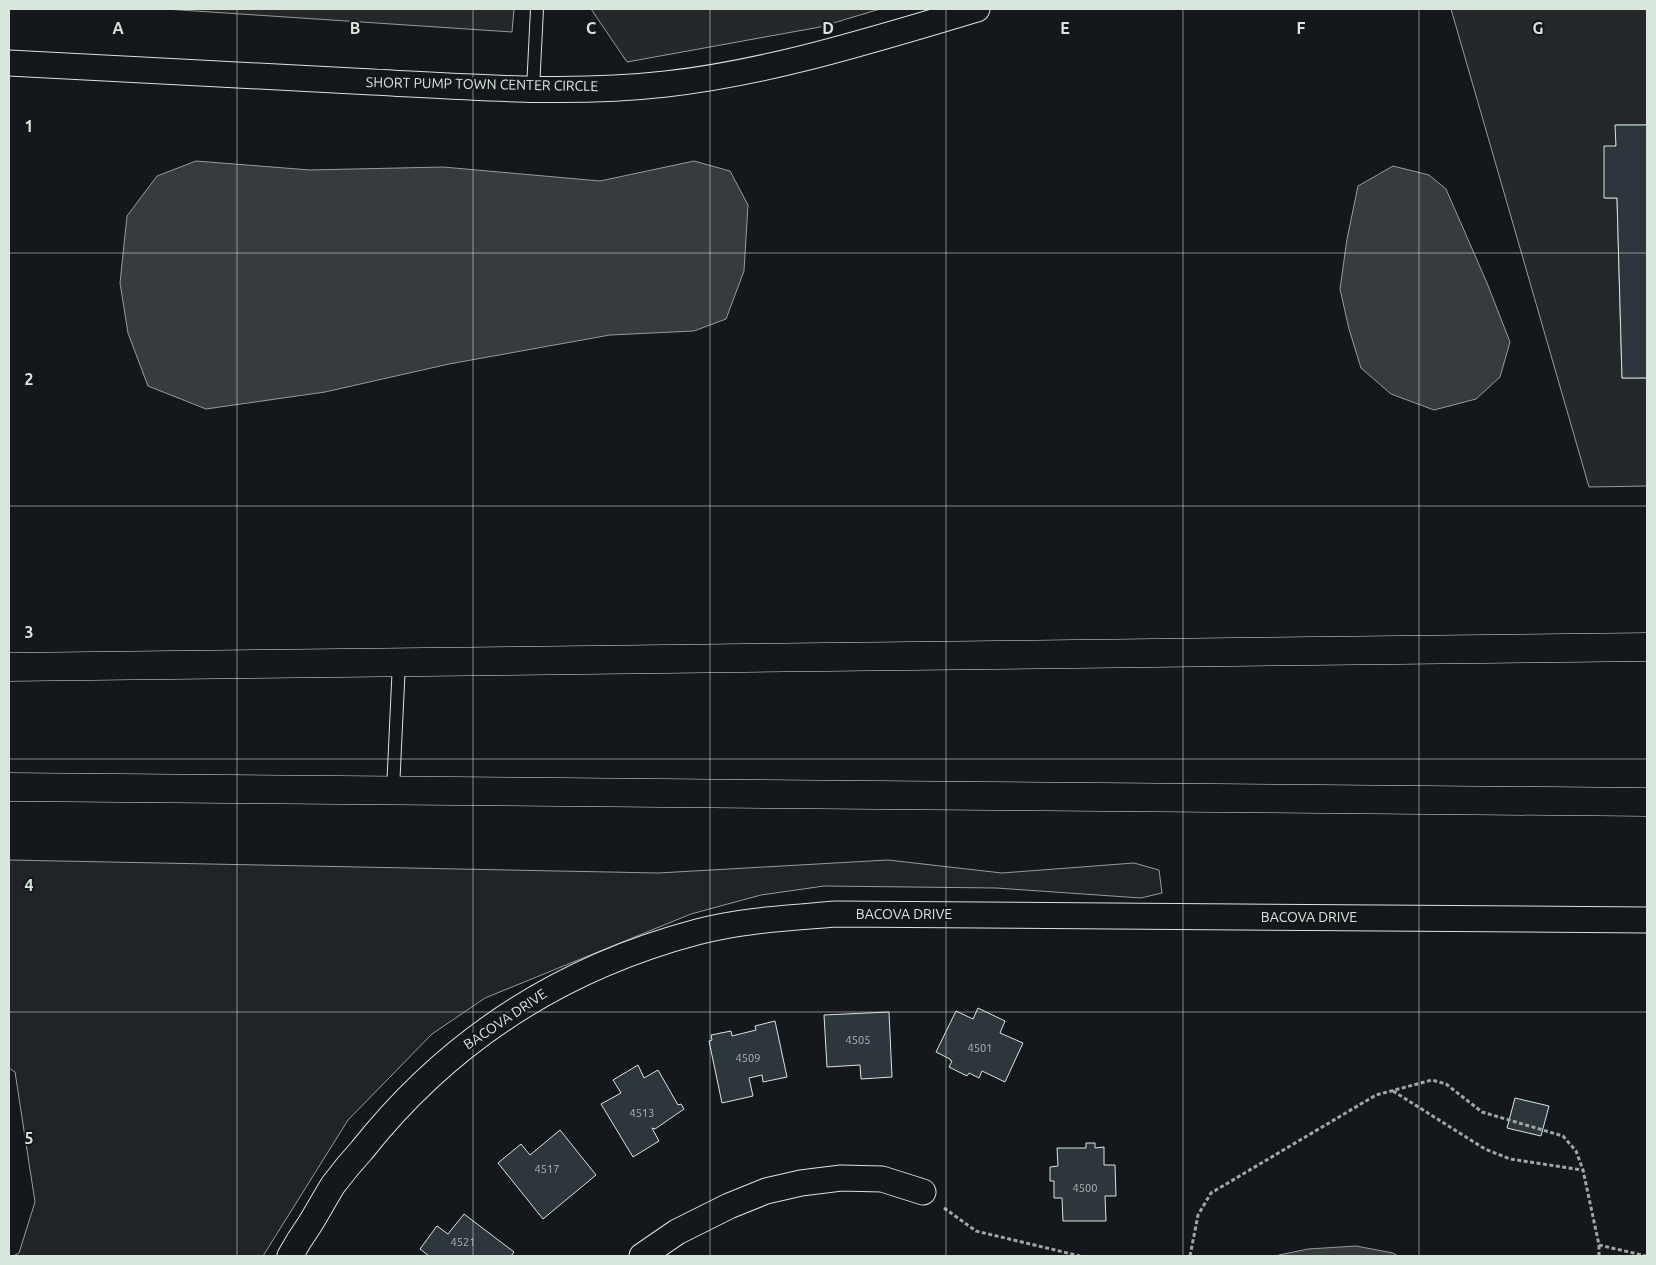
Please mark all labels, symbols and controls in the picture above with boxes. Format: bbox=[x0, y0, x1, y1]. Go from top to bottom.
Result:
text: A bbox=[112, 19, 124, 37]
text: B bbox=[350, 19, 360, 37]
text: C bbox=[586, 19, 596, 37]
text: D bbox=[822, 19, 834, 37]
text: E bbox=[1060, 19, 1070, 37]
text: F bbox=[1297, 19, 1306, 37]
text: G bbox=[1532, 19, 1544, 37]
street label: SHORT PUMP TOWN CENTER CIRCLE bbox=[366, 74, 598, 94]
text: 1 bbox=[24, 117, 34, 135]
text: 2 bbox=[24, 370, 34, 388]
text: 3 bbox=[24, 623, 34, 641]
text: 4 bbox=[24, 876, 34, 894]
street label: BACOVA DRIVE bbox=[856, 906, 952, 922]
street label: BACOVA DRIVE bbox=[1261, 909, 1357, 925]
street label: BACOVA DRIVE bbox=[461, 985, 550, 1053]
house number: 4505 bbox=[846, 1034, 870, 1046]
house number: 4501 bbox=[968, 1042, 992, 1054]
house number: 4509 bbox=[736, 1052, 760, 1064]
house number: 4513 bbox=[630, 1107, 654, 1119]
text: 5 bbox=[24, 1129, 34, 1147]
house number: 4517 bbox=[535, 1163, 559, 1175]
house number: 4500 bbox=[1073, 1182, 1097, 1194]
house number: 4521 bbox=[451, 1236, 475, 1248]

